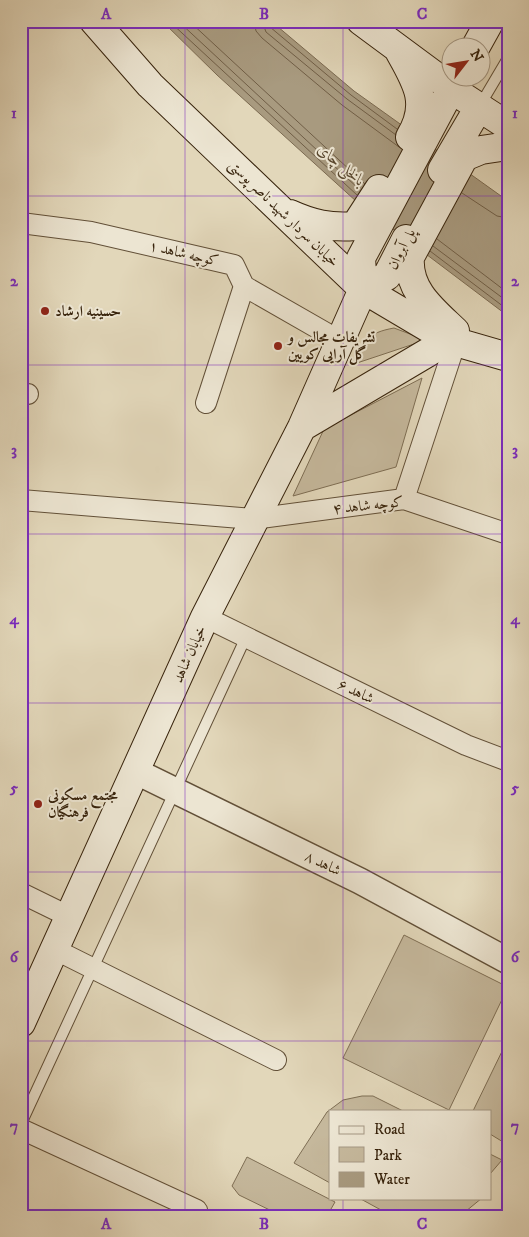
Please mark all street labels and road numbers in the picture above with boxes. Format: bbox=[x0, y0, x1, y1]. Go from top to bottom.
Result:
street label: خیابان سردار شهید ناصر پوستی bbox=[224, 155, 343, 272]
street label: پل آبروان bbox=[383, 224, 421, 274]
street label: کوچه شاهد ۱ bbox=[147, 236, 221, 272]
street label: کوچه شاهد ۴ bbox=[332, 492, 404, 520]
street label: خیابان شاهد bbox=[168, 623, 211, 686]
street label: شاهد ۶ bbox=[335, 675, 377, 708]
street label: شاهد ۸ bbox=[302, 847, 344, 880]

